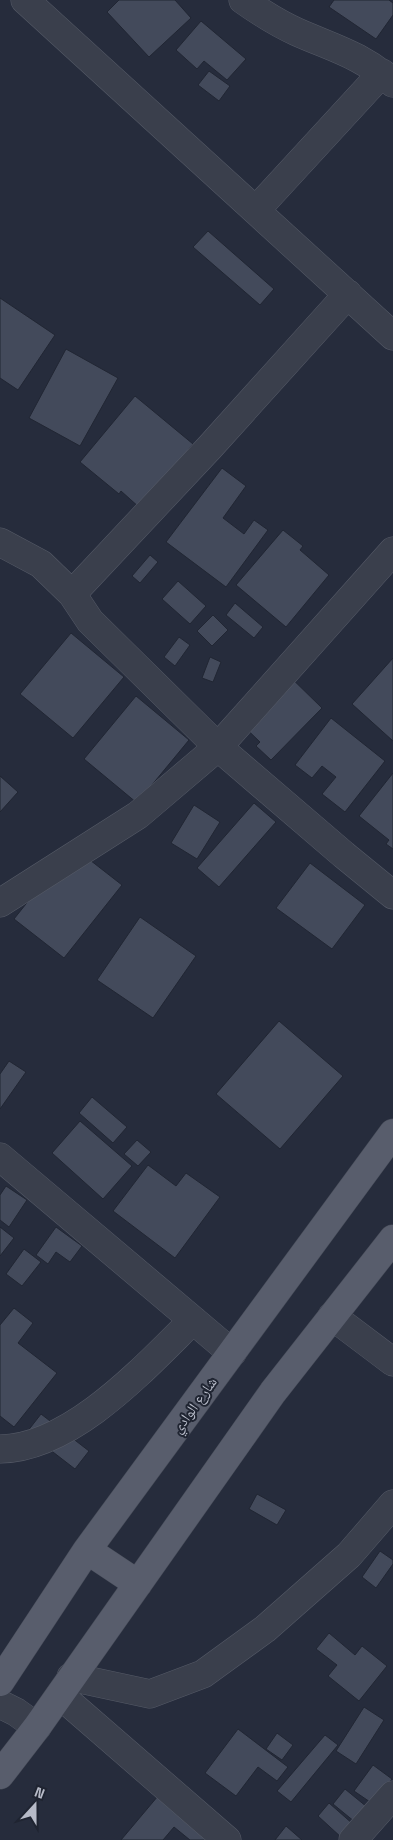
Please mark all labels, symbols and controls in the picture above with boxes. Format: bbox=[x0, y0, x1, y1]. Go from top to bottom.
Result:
street label: شارع الوادي bbox=[167, 1373, 223, 1439]
north arrow bbox=[10, 1780, 60, 1830]
text: N bbox=[32, 1783, 47, 1803]

